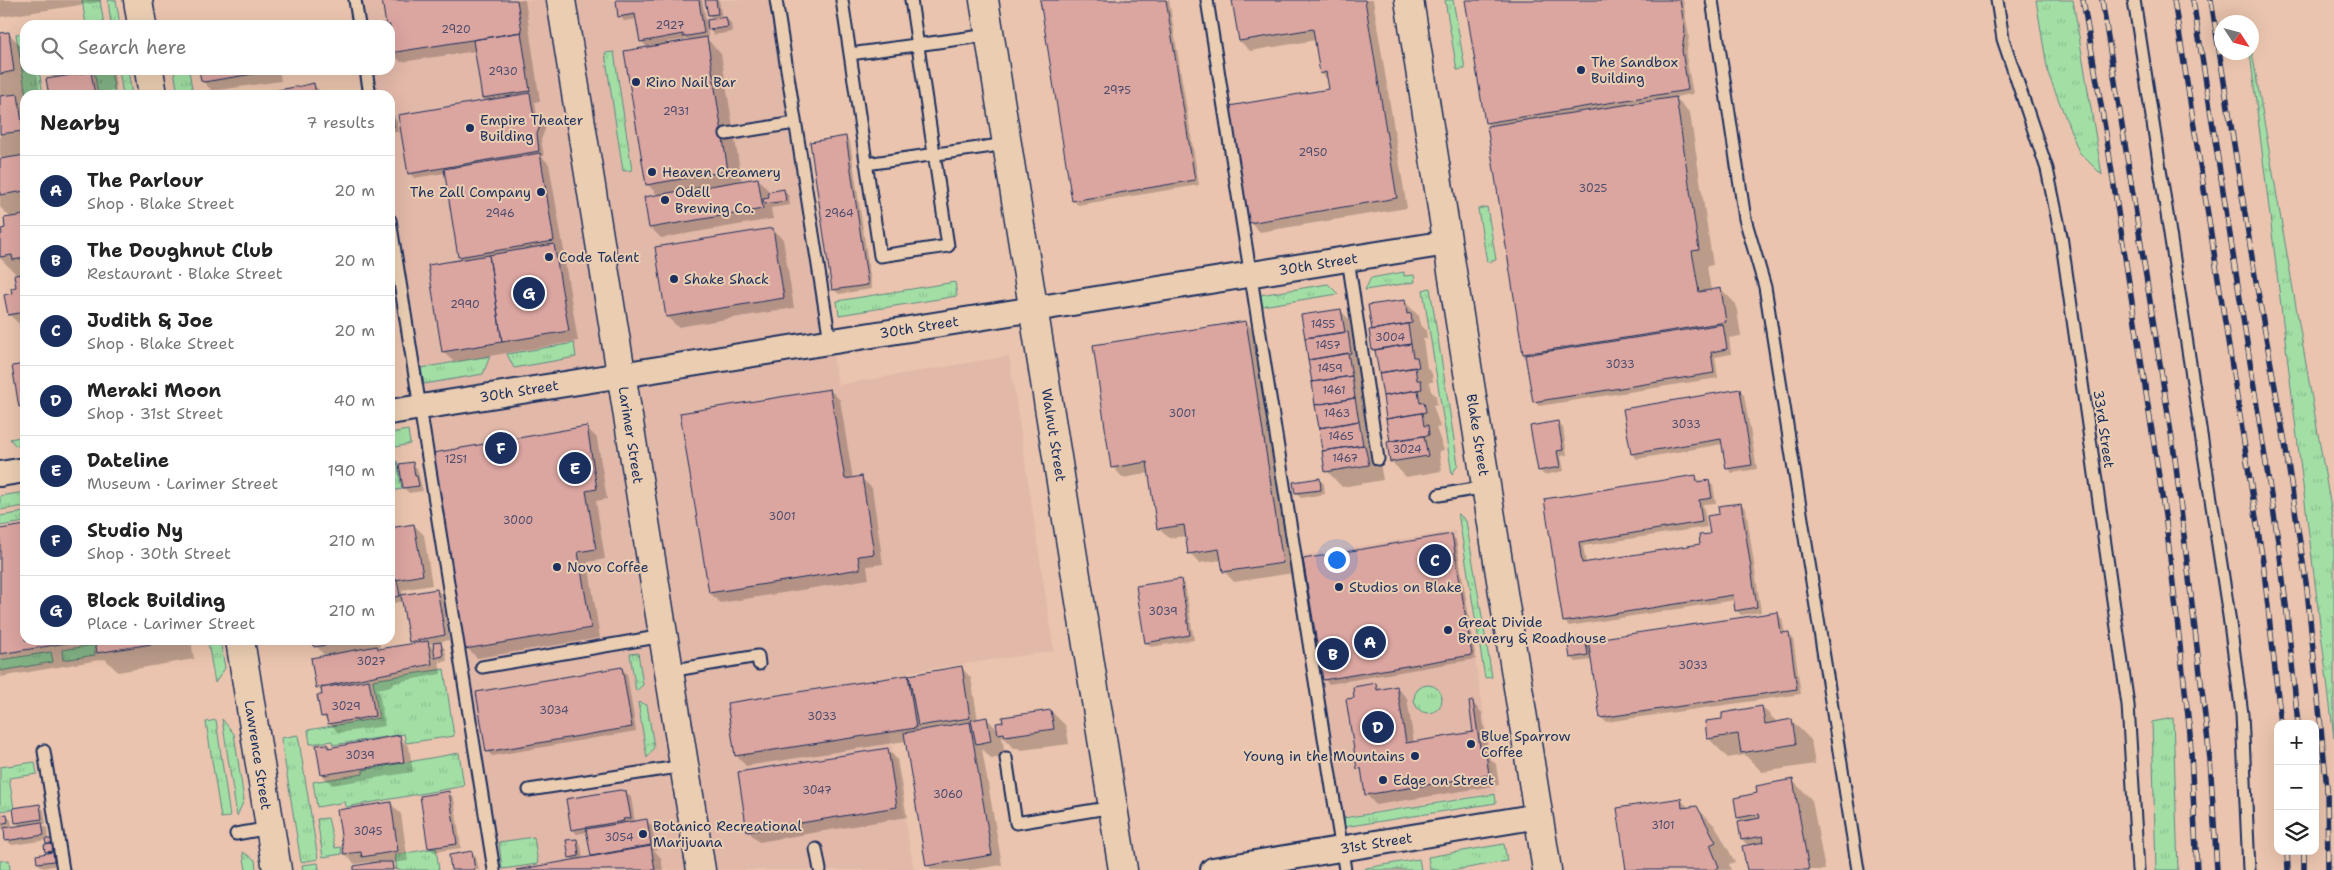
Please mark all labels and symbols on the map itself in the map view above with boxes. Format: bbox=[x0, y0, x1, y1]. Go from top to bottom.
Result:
north arrow bbox=[2214, 15, 2259, 60]
house number: 2927 bbox=[656, 18, 685, 33]
house number: 2920 bbox=[441, 22, 471, 37]
place label: The Sandbox Building bbox=[1591, 53, 1678, 87]
house number: 2930 bbox=[488, 64, 518, 79]
marker: The Sandbox Building bbox=[1575, 64, 1587, 76]
place label: Rino Nail Bar bbox=[646, 73, 737, 91]
marker: Rino Nail Bar bbox=[630, 76, 642, 88]
house number: 2975 bbox=[1103, 83, 1131, 98]
house number: 2931 bbox=[663, 104, 689, 119]
place label: Empire Theater Building bbox=[480, 111, 584, 145]
marker: Empire Theater Building bbox=[464, 122, 476, 134]
house number: 2950 bbox=[1299, 145, 1327, 160]
place label: Heaven Creamery bbox=[662, 163, 781, 181]
marker: Heaven Creamery bbox=[646, 166, 658, 178]
house number: 3025 bbox=[1579, 181, 1608, 196]
place label: The Zall Company bbox=[410, 183, 531, 201]
place label: Odell Brewing Co. bbox=[675, 183, 754, 217]
marker: The Zall Company bbox=[535, 186, 547, 198]
marker: Odell Brewing Co. bbox=[659, 194, 671, 206]
house number: 2946 bbox=[485, 206, 515, 221]
house number: 2964 bbox=[824, 206, 854, 221]
place label: Code Talent bbox=[559, 248, 639, 266]
street label: 30th Street bbox=[1277, 249, 1359, 279]
marker: Code Talent bbox=[543, 251, 555, 263]
place label: Shake Shack bbox=[684, 270, 769, 288]
marker: Shake Shack bbox=[668, 273, 680, 285]
pin: G bbox=[513, 274, 545, 312]
house number: 2990 bbox=[450, 297, 480, 312]
street label: 30th Street bbox=[878, 312, 960, 342]
house number: 1455 bbox=[1311, 317, 1336, 332]
house number: 3004 bbox=[1375, 330, 1405, 345]
house number: 1457 bbox=[1315, 338, 1341, 353]
house number: 3033 bbox=[1605, 357, 1635, 372]
house number: 1459 bbox=[1317, 361, 1343, 376]
street label: 30th Street bbox=[478, 376, 560, 406]
house number: 1461 bbox=[1322, 383, 1346, 398]
street label: Larimer Street bbox=[614, 385, 648, 485]
street label: Walnut Street bbox=[1038, 387, 1070, 483]
street label: 33rd Street bbox=[2090, 389, 2118, 469]
street label: Blake Street bbox=[1463, 393, 1493, 477]
house number: 3001 bbox=[1168, 406, 1196, 421]
house number: 1463 bbox=[1324, 406, 1350, 421]
house number: 3033 bbox=[1671, 417, 1701, 432]
pin: F bbox=[485, 429, 517, 467]
house number: 1465 bbox=[1328, 429, 1354, 444]
house number: 3024 bbox=[1392, 442, 1422, 457]
pin: E bbox=[559, 449, 591, 487]
house number: 1467 bbox=[1332, 451, 1358, 466]
house number: 1251 bbox=[445, 452, 467, 467]
house number: 3001 bbox=[768, 509, 796, 524]
house number: 3000 bbox=[503, 513, 533, 528]
pin: C bbox=[1419, 541, 1451, 579]
your location bbox=[1324, 547, 1350, 573]
place label: Novo Coffee bbox=[567, 558, 649, 576]
marker: Novo Coffee bbox=[551, 561, 563, 573]
place label: Studios on Blake bbox=[1349, 578, 1462, 596]
marker: Studios on Blake bbox=[1333, 581, 1345, 593]
house number: 3039 bbox=[1148, 604, 1178, 619]
place label: Great Divide Brewery & Roadhouse bbox=[1458, 613, 1607, 647]
pin: A bbox=[1354, 623, 1386, 661]
marker: Great Divide Brewery & Roadhouse bbox=[1442, 624, 1454, 636]
pin: B bbox=[1317, 635, 1349, 673]
house number: 3027 bbox=[356, 654, 386, 669]
house number: 3033 bbox=[1678, 658, 1708, 673]
street label: Lawrence Street bbox=[240, 699, 276, 811]
house number: 3029 bbox=[331, 699, 361, 714]
house number: 3034 bbox=[539, 703, 569, 718]
pin: D bbox=[1362, 708, 1394, 746]
house number: 3033 bbox=[807, 709, 837, 724]
place label: Blue Sparrow Coffee bbox=[1481, 727, 1571, 761]
marker: Blue Sparrow Coffee bbox=[1465, 738, 1477, 750]
place label: Young in the Mountains bbox=[1244, 747, 1405, 765]
house number: 3039 bbox=[345, 748, 375, 763]
marker: Young in the Mountains bbox=[1409, 750, 1421, 762]
place label: Edge on Street bbox=[1393, 771, 1494, 789]
marker: Edge on Street bbox=[1377, 774, 1389, 786]
house number: 3047 bbox=[802, 783, 832, 798]
house number: 3060 bbox=[933, 787, 963, 802]
place label: Botanico Recreational Marijuana bbox=[653, 817, 802, 851]
house number: 3101 bbox=[1651, 818, 1675, 833]
house number: 3045 bbox=[354, 824, 383, 839]
marker: Botanico Recreational Marijuana bbox=[637, 828, 649, 840]
street label: 31st Street bbox=[1339, 828, 1413, 858]
house number: 3054 bbox=[604, 830, 634, 845]

